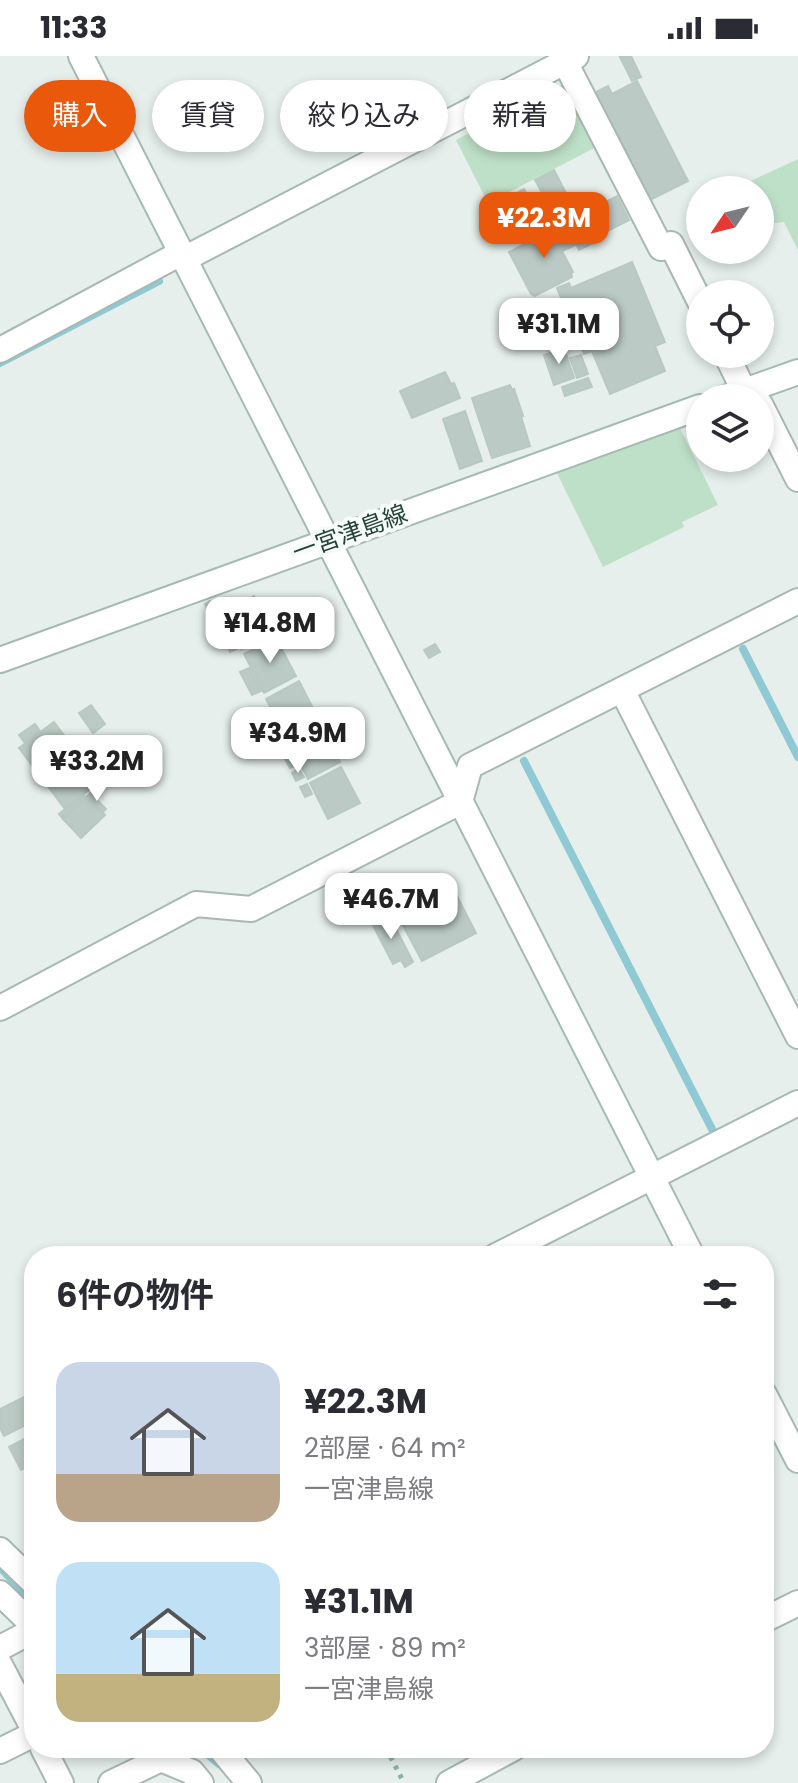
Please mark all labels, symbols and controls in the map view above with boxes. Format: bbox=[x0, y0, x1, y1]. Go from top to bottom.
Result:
text: 11:33 bbox=[40, 6, 107, 49]
chip: 購入 bbox=[24, 80, 136, 152]
chip: 賃貸 bbox=[152, 80, 264, 152]
chip: 絞り込み bbox=[280, 80, 448, 152]
chip: 新着 bbox=[464, 80, 576, 152]
north arrow bbox=[686, 176, 774, 264]
map controls bbox=[686, 176, 774, 472]
pin: ¥22.3M bbox=[479, 192, 609, 260]
text: ¥22.3M bbox=[497, 200, 591, 236]
button: locate bbox=[686, 280, 774, 368]
pin: ¥31.1M bbox=[494, 298, 624, 366]
text: ¥31.1M bbox=[517, 306, 601, 342]
button: layers bbox=[686, 384, 774, 472]
street label: 一宮津島線 bbox=[288, 497, 412, 569]
pin: ¥14.8M bbox=[205, 597, 335, 665]
text: ¥14.8M bbox=[224, 605, 316, 641]
pin: ¥34.9M bbox=[233, 707, 363, 775]
text: ¥34.9M bbox=[249, 715, 347, 751]
pin: ¥33.2M bbox=[32, 735, 162, 803]
text: ¥33.2M bbox=[50, 743, 144, 779]
pin: ¥46.7M bbox=[326, 873, 456, 941]
text: ¥46.7M bbox=[343, 881, 439, 917]
text: 6件の物件 bbox=[56, 1271, 214, 1319]
icon: filters bbox=[698, 1272, 742, 1316]
text: ¥22.3M bbox=[304, 1377, 427, 1425]
icon: home bbox=[120, 1394, 216, 1490]
text: 2部屋 · 64 m² bbox=[304, 1430, 466, 1466]
text: 一宮津島線 bbox=[304, 1471, 434, 1507]
text: ¥31.1M bbox=[304, 1577, 414, 1625]
icon: home bbox=[120, 1594, 216, 1690]
text: 3部屋 · 89 m² bbox=[304, 1630, 466, 1666]
text: 一宮津島線 bbox=[304, 1671, 434, 1707]

